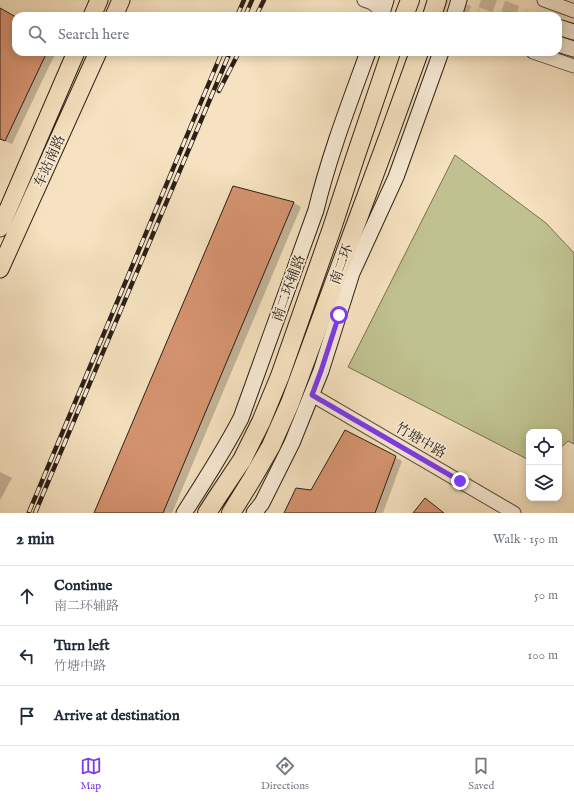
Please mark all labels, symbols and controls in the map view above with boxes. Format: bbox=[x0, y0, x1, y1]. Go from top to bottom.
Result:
search box bbox=[12, 12, 562, 56]
icon: search bbox=[26, 23, 48, 45]
text: Search here bbox=[58, 25, 129, 44]
street label: 车站南路 bbox=[30, 132, 70, 191]
street label: 南二环 bbox=[326, 242, 358, 287]
street label: 南二环辅路 bbox=[269, 252, 309, 324]
route start bbox=[330, 306, 348, 324]
street label: 竹塘中路 bbox=[392, 419, 449, 463]
map controls bbox=[526, 429, 562, 501]
button: locate bbox=[526, 429, 562, 465]
button: layers bbox=[526, 465, 562, 501]
route end bbox=[451, 472, 469, 490]
text: 2 min bbox=[16, 529, 54, 550]
text: Walk · 150 m bbox=[493, 531, 558, 548]
text: Continue bbox=[54, 576, 112, 595]
icon: ahead bbox=[16, 585, 38, 607]
text: 50 m bbox=[534, 587, 558, 604]
text: 南二环辅路 bbox=[54, 598, 119, 615]
text: Turn left bbox=[54, 636, 110, 655]
icon: left bbox=[16, 645, 38, 667]
text: 100 m bbox=[528, 647, 558, 664]
text: 竹塘中路 bbox=[54, 658, 106, 675]
icon: arrive bbox=[16, 705, 38, 727]
text: Arrive at destination bbox=[54, 706, 180, 725]
tab: Map bbox=[80, 755, 102, 793]
tab: Directions bbox=[261, 755, 309, 793]
tab: Saved bbox=[468, 755, 494, 793]

